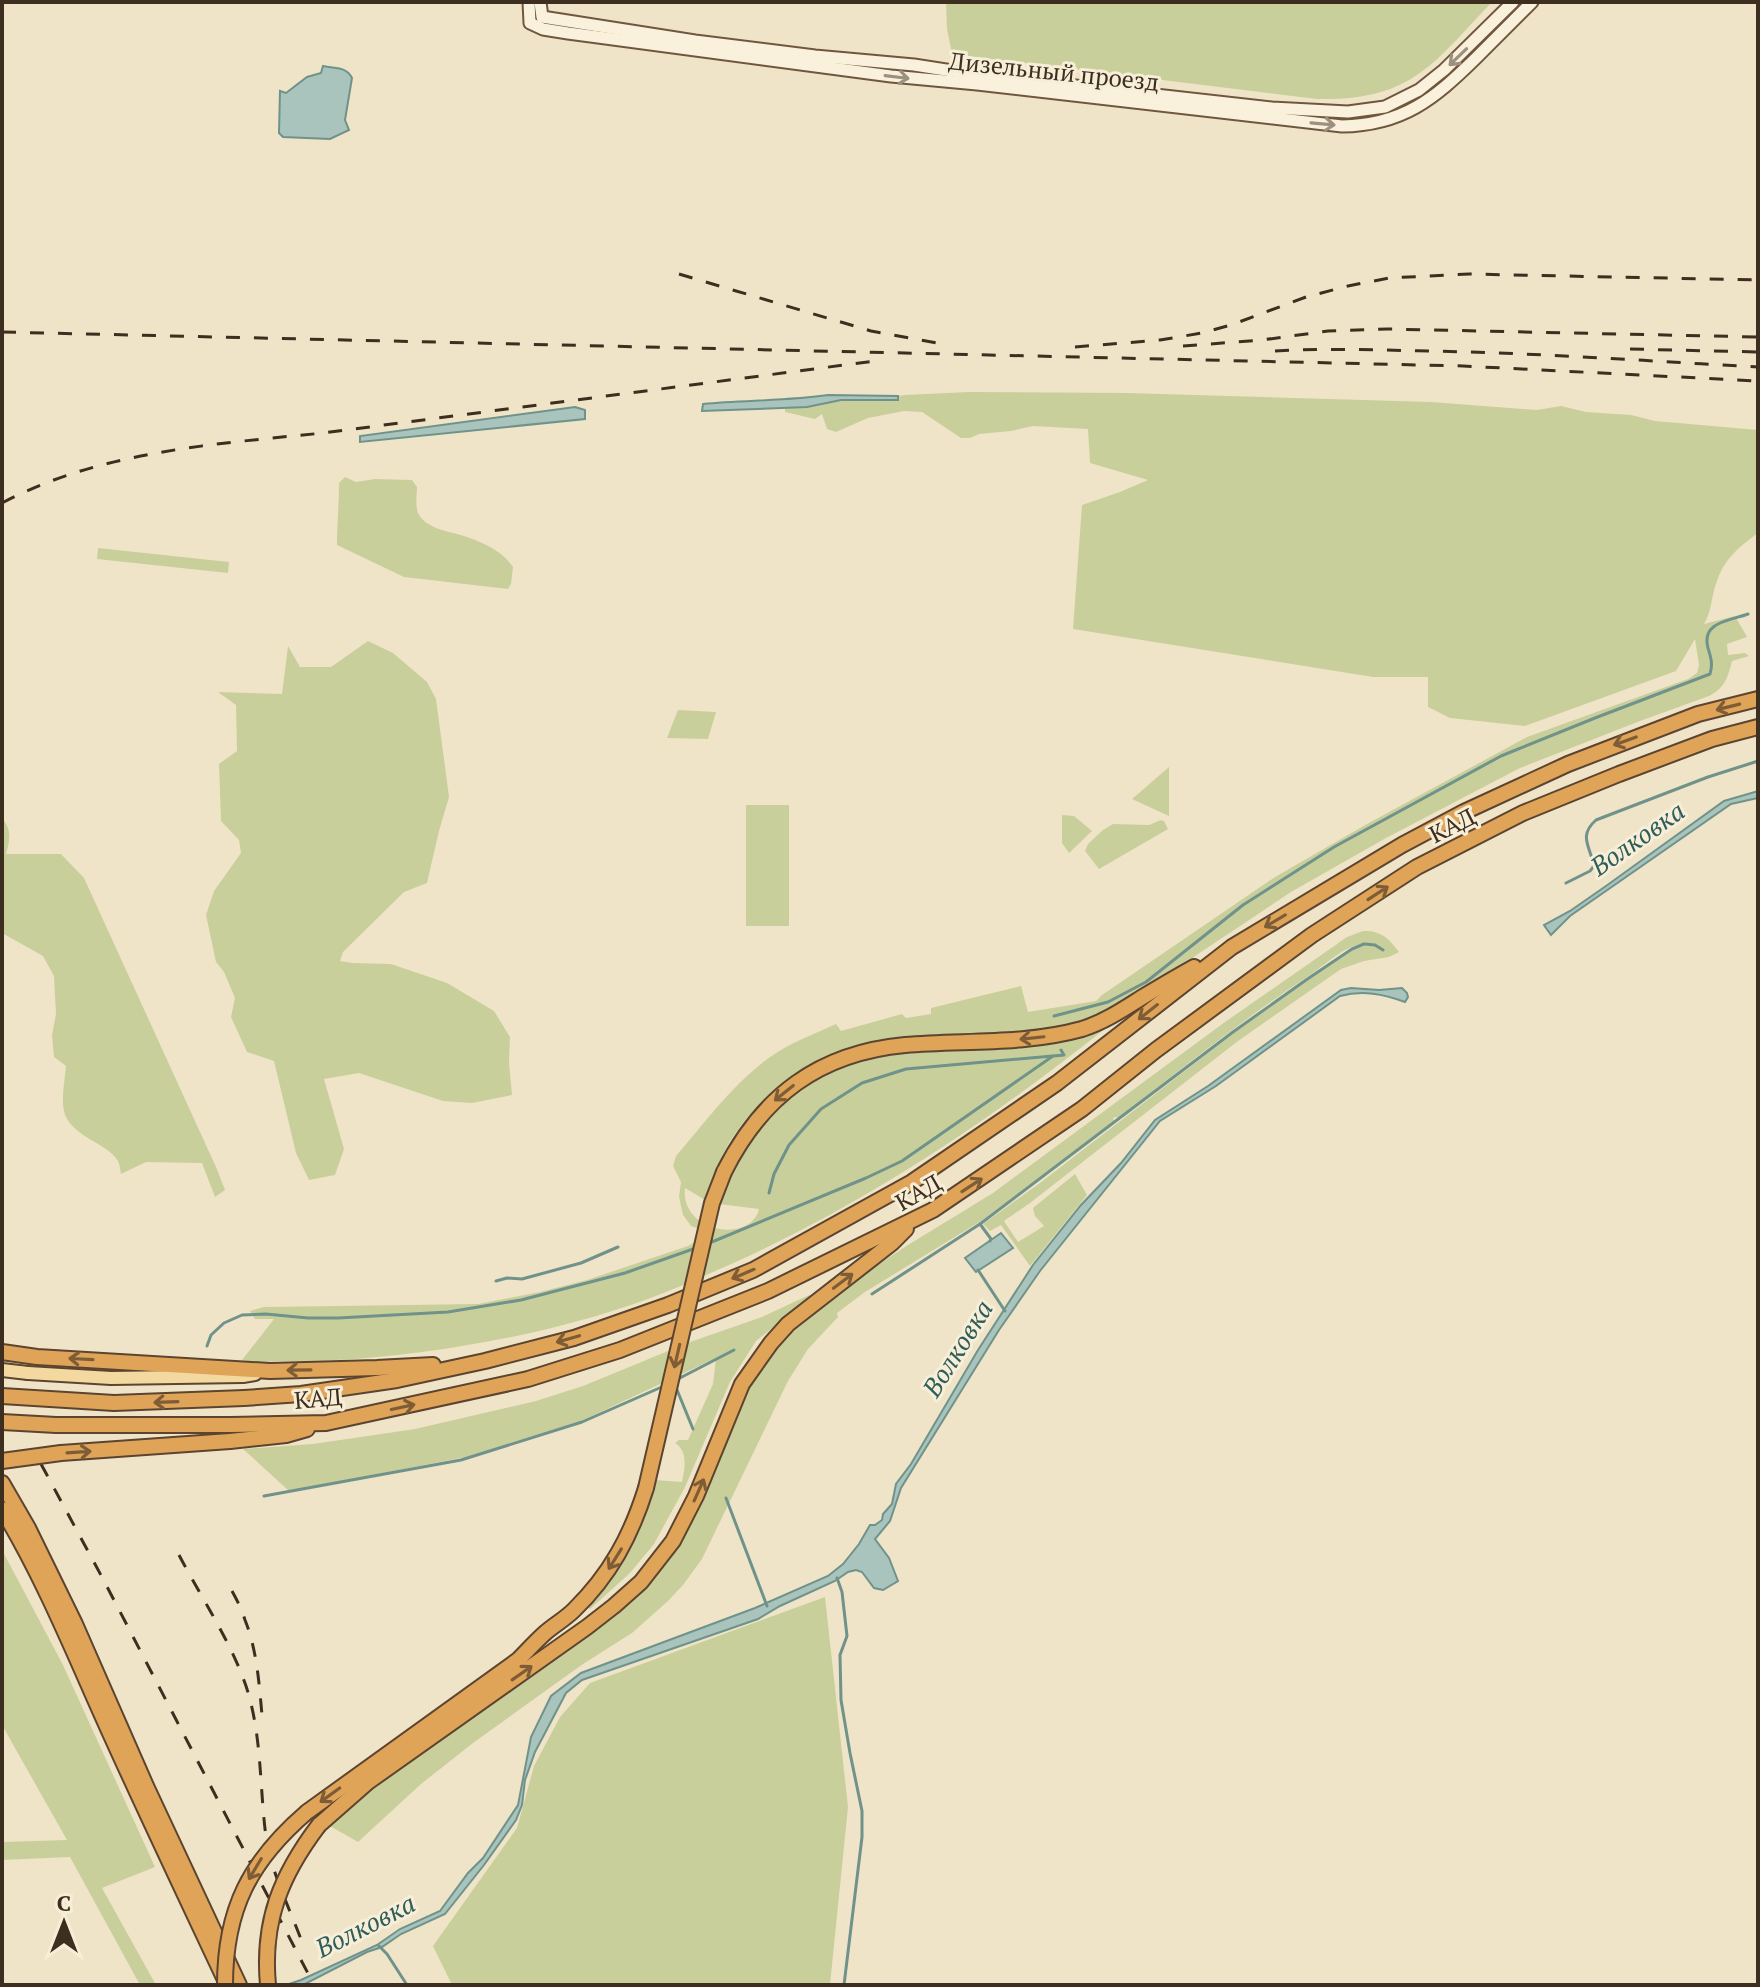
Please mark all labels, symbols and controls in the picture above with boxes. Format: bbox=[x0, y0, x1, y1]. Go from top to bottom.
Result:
street label: Дизельный проезд bbox=[947, 44, 1161, 98]
one-way arrow bbox=[1449, 47, 1468, 66]
one-way arrow bbox=[883, 69, 910, 84]
one-way arrow bbox=[1309, 117, 1335, 132]
one-way arrow bbox=[1716, 700, 1741, 715]
one-way arrow bbox=[1613, 735, 1638, 749]
water label: Волковка bbox=[1582, 793, 1691, 883]
street label: КАД bbox=[1423, 800, 1481, 850]
one-way arrow bbox=[1366, 885, 1389, 901]
one-way arrow bbox=[1264, 914, 1287, 930]
one-way arrow bbox=[1138, 1004, 1159, 1021]
one-way arrow bbox=[1019, 1030, 1046, 1045]
one-way arrow bbox=[774, 1085, 795, 1102]
street label: КАД bbox=[889, 1166, 947, 1218]
one-way arrow bbox=[960, 1176, 983, 1192]
one-way arrow bbox=[731, 1268, 755, 1283]
one-way arrow bbox=[832, 1273, 853, 1290]
water label: Волковка bbox=[914, 1293, 1000, 1403]
one-way arrow bbox=[555, 1332, 581, 1347]
one-way arrow bbox=[669, 1343, 684, 1369]
one-way arrow bbox=[68, 1352, 95, 1367]
one-way arrow bbox=[286, 1362, 313, 1378]
street label: КАД bbox=[293, 1380, 344, 1416]
one-way arrow bbox=[153, 1394, 180, 1409]
one-way arrow bbox=[390, 1399, 415, 1414]
one-way arrow bbox=[65, 1444, 92, 1459]
one-way arrow bbox=[692, 1478, 707, 1503]
one-way arrow bbox=[606, 1548, 623, 1570]
one-way arrow bbox=[510, 1665, 532, 1681]
one-way arrow bbox=[319, 1786, 341, 1803]
one-way arrow bbox=[247, 1857, 263, 1880]
north arrow bbox=[24, 1883, 104, 1963]
water label: Волковка bbox=[308, 1885, 421, 1965]
text: С bbox=[57, 1888, 71, 1917]

